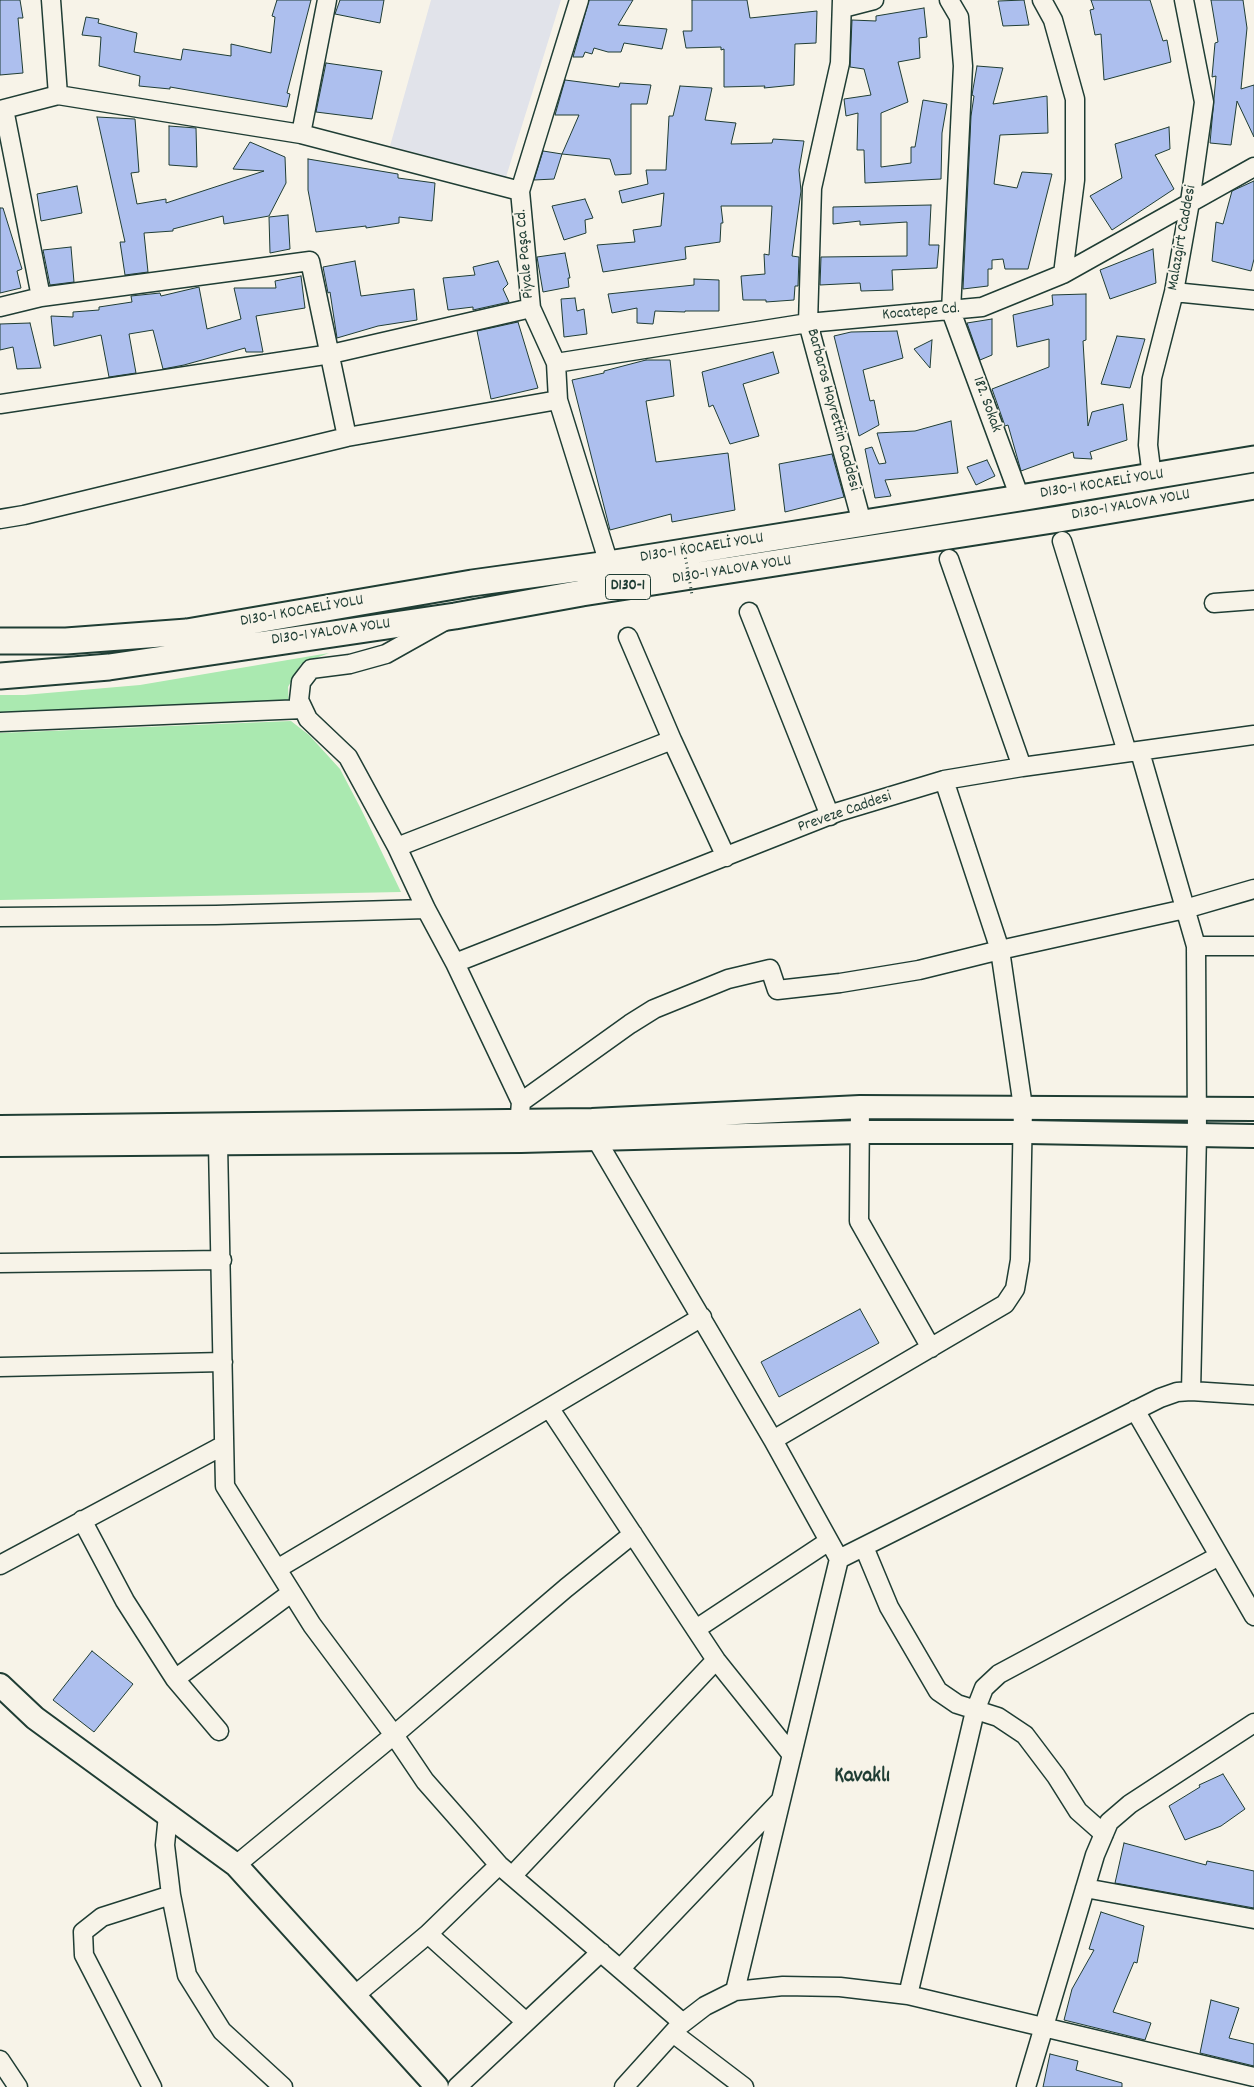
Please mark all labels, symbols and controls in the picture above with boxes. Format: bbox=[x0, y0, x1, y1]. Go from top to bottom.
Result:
street label: Malazgirt Caddesi bbox=[1164, 184, 1202, 292]
street label: Piyale Paşa Cd. bbox=[513, 209, 539, 299]
street label: Kocatepe Cd. bbox=[882, 300, 960, 326]
street label: Barbaros Hayrettin Caddesi bbox=[801, 327, 863, 493]
street label: 182. Sokak bbox=[967, 374, 1005, 436]
street label: D130-1 KOCAELİ YOLU bbox=[1039, 466, 1165, 504]
street label: D130-1 YALOVA YOLU bbox=[1070, 486, 1192, 526]
street label: D130-1 KOCAELİ YOLU bbox=[639, 530, 765, 568]
street label: D130-1 YALOVA YOLU bbox=[671, 552, 793, 590]
road number: D130-1 bbox=[606, 574, 650, 600]
street label: D130-1 KOCAELİ YOLU bbox=[239, 592, 365, 632]
street label: D130-1 YALOVA YOLU bbox=[270, 615, 392, 651]
street label: Preveze Caddesi bbox=[796, 788, 894, 838]
district label: Kavaklı bbox=[834, 1765, 890, 1791]

